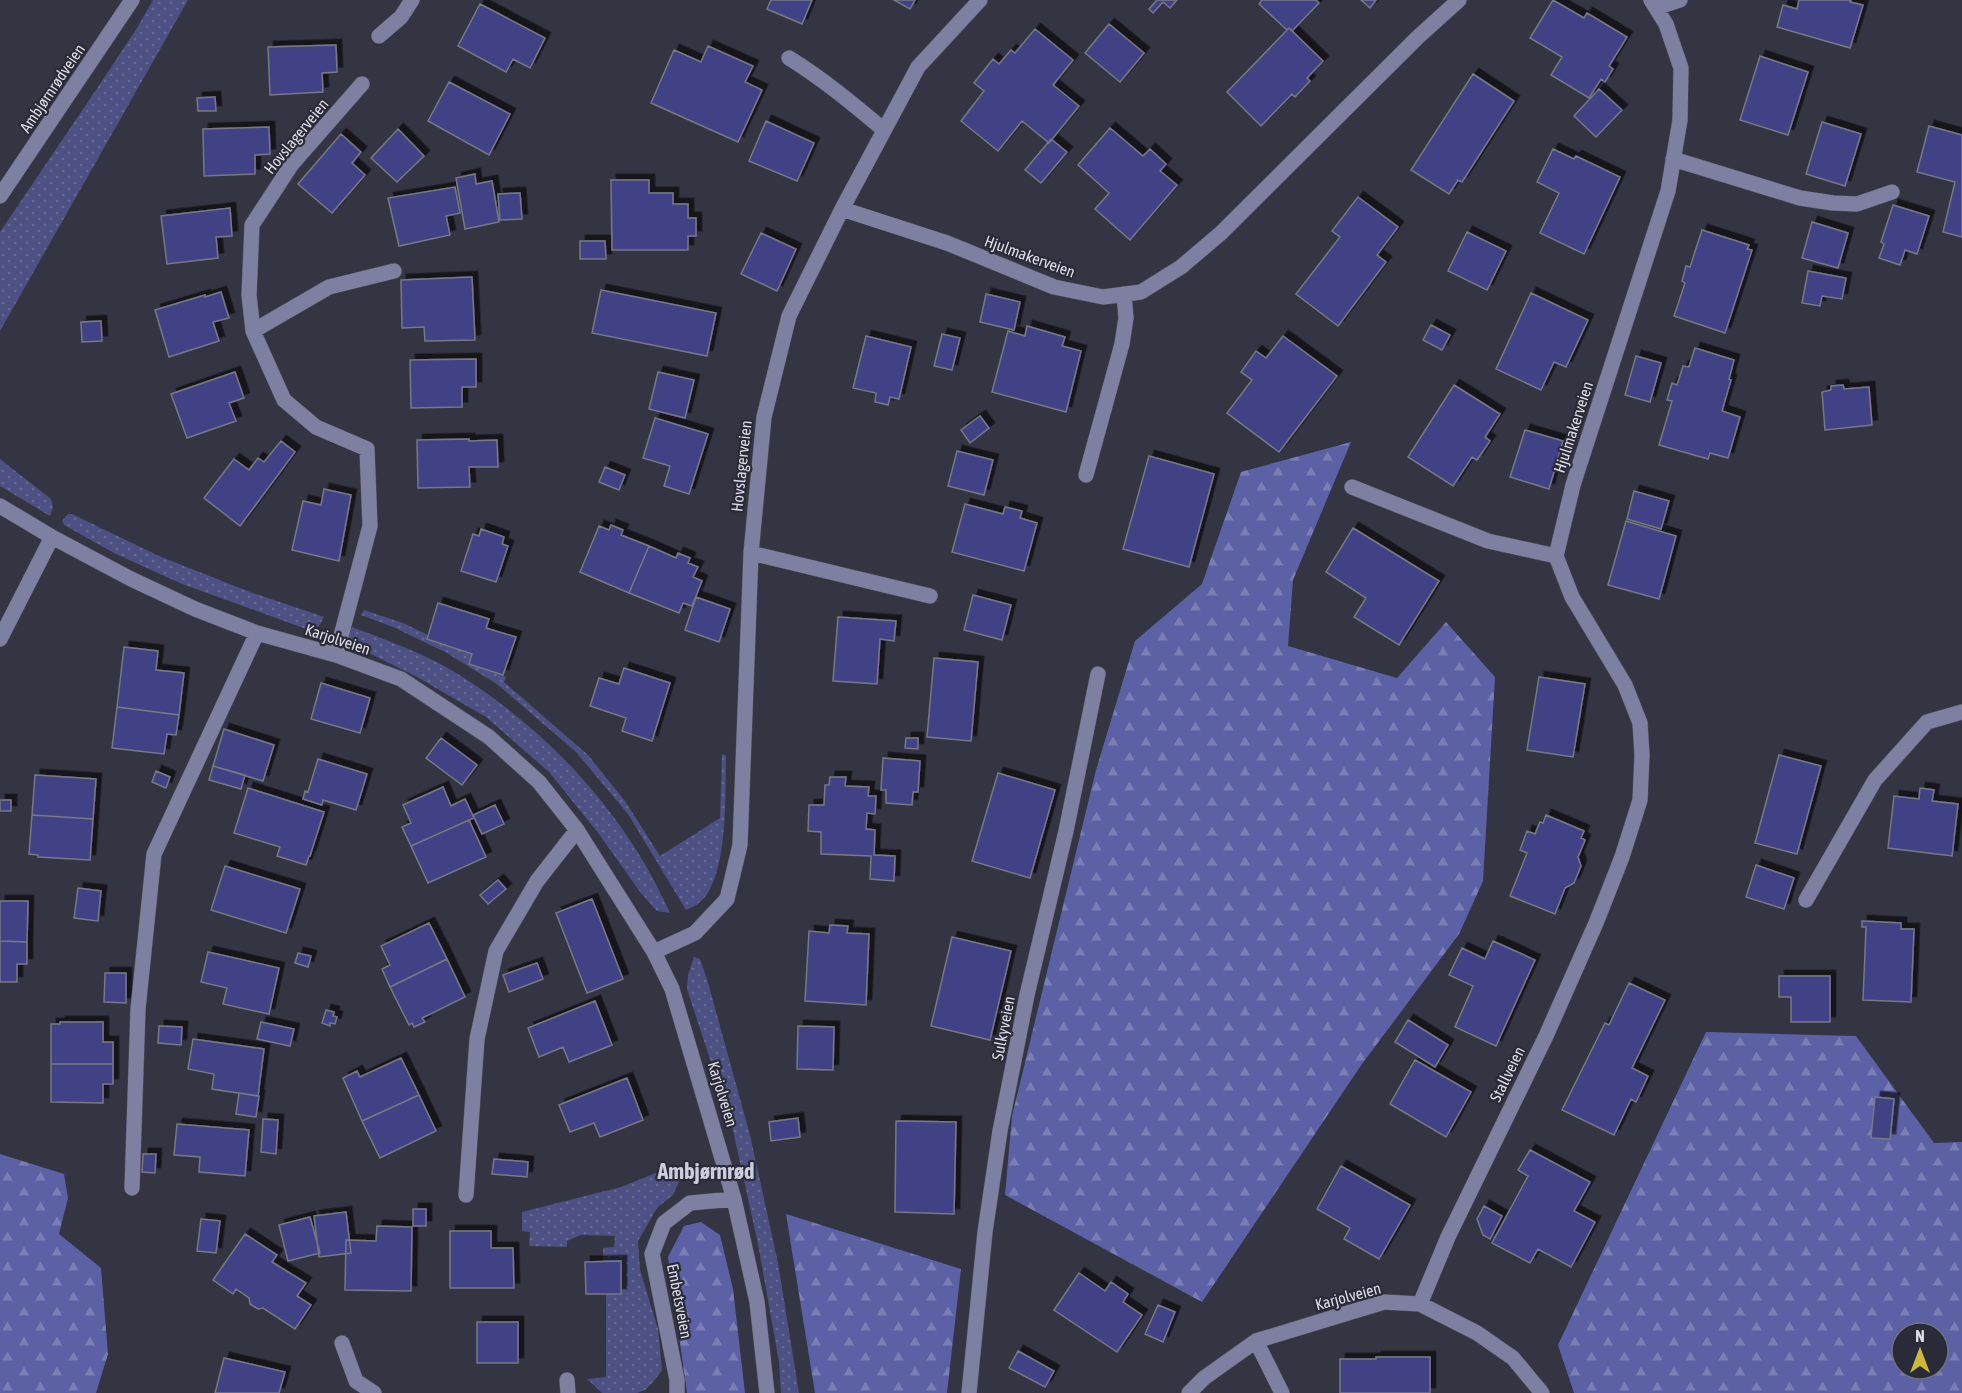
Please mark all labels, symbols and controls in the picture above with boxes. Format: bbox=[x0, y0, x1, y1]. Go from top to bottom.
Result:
street label: Ambjørnrødveien bbox=[16, 40, 89, 136]
street label: Hovslagerveien bbox=[260, 95, 333, 178]
street label: Hjulmakerveien bbox=[982, 231, 1078, 282]
street label: Hjulmakerveien bbox=[1550, 379, 1597, 475]
street label: Hovslagerveien bbox=[727, 420, 756, 513]
street label: Karjolveien bbox=[303, 620, 373, 659]
street label: Sulkyveien bbox=[988, 995, 1019, 1062]
street label: Stallveien bbox=[1486, 1043, 1528, 1105]
street label: Karjolveien bbox=[704, 1059, 741, 1129]
district label: Ambjørnrød bbox=[657, 1158, 754, 1184]
street label: Embetsveien bbox=[664, 1262, 696, 1340]
street label: Karjolveien bbox=[1313, 1279, 1383, 1314]
north arrow bbox=[1890, 1321, 1950, 1381]
text: N bbox=[1915, 1327, 1925, 1345]

